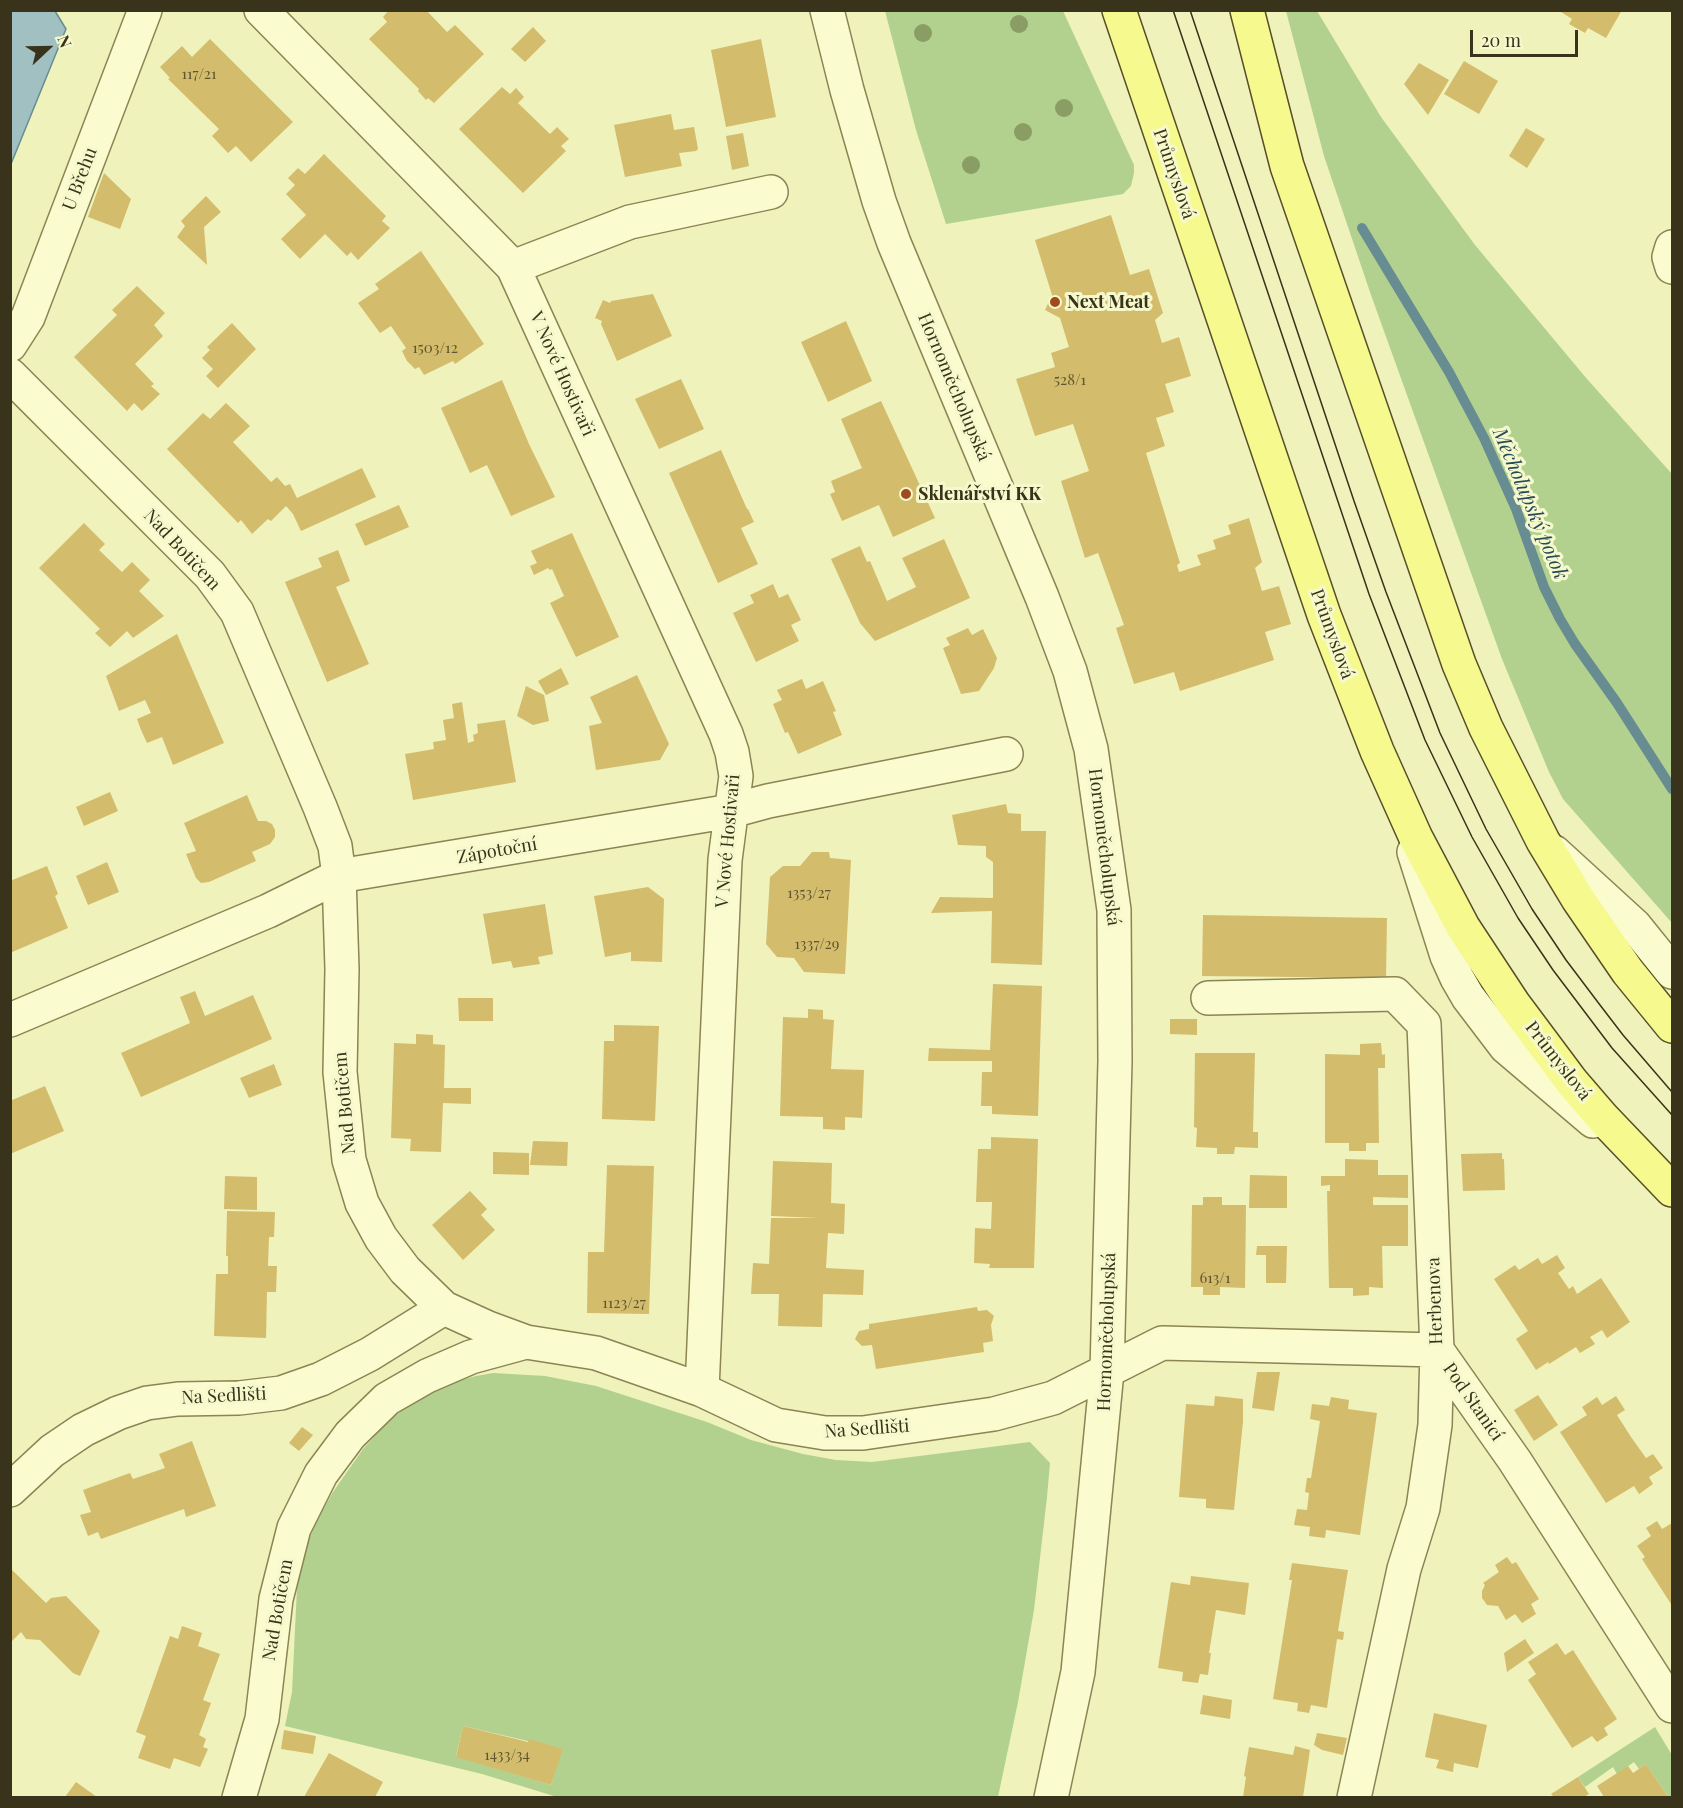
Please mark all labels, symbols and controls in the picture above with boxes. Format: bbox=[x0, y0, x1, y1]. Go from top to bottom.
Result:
north arrow bbox=[18, 18, 78, 78]
scale bar bbox=[1473, 18, 1581, 56]
text: 20 m bbox=[1481, 28, 1521, 52]
text: N bbox=[53, 32, 77, 50]
house number: 117/21 bbox=[181, 65, 217, 83]
street label: Průmyslová bbox=[1148, 126, 1200, 222]
street label: U Břehu bbox=[58, 144, 102, 214]
place label: Next Meat bbox=[1067, 291, 1150, 313]
marker: Next Meat bbox=[1048, 295, 1062, 309]
street label: V Nové Hostivaři bbox=[525, 308, 599, 440]
street label: Hornoměcholupská bbox=[913, 310, 995, 464]
house number: 1503/12 bbox=[412, 339, 458, 357]
house number: 528/1 bbox=[1054, 371, 1086, 389]
water label: Měcholupský potok bbox=[1487, 424, 1573, 584]
place label: Sklenářství KK bbox=[918, 483, 1041, 505]
marker: Sklenářství KK bbox=[899, 487, 913, 501]
street label: Nad Botičem bbox=[139, 505, 225, 595]
street label: Průmyslová bbox=[1306, 586, 1358, 682]
street label: Hornoměcholupská bbox=[1084, 767, 1124, 927]
street label: V Nové Hostivaři bbox=[711, 773, 745, 909]
street label: Zápotoční bbox=[455, 833, 539, 869]
house number: 1353/27 bbox=[787, 884, 831, 902]
house number: 1337/29 bbox=[795, 935, 839, 953]
street label: Průmyslová bbox=[1520, 1017, 1596, 1105]
street label: Nad Botičem bbox=[330, 1051, 360, 1155]
street label: Hornoměcholupská bbox=[1093, 1252, 1121, 1412]
street label: Herbenova bbox=[1423, 1257, 1447, 1345]
house number: 613/1 bbox=[1200, 1269, 1230, 1287]
house number: 1123/27 bbox=[602, 1294, 646, 1312]
street label: Pod Stanicí bbox=[1438, 1359, 1508, 1445]
street label: Na Sedlišti bbox=[181, 1383, 267, 1409]
street label: Na Sedlišti bbox=[824, 1415, 910, 1443]
street label: Nad Botičem bbox=[258, 1558, 298, 1662]
house number: 1433/34 bbox=[484, 1746, 530, 1764]

